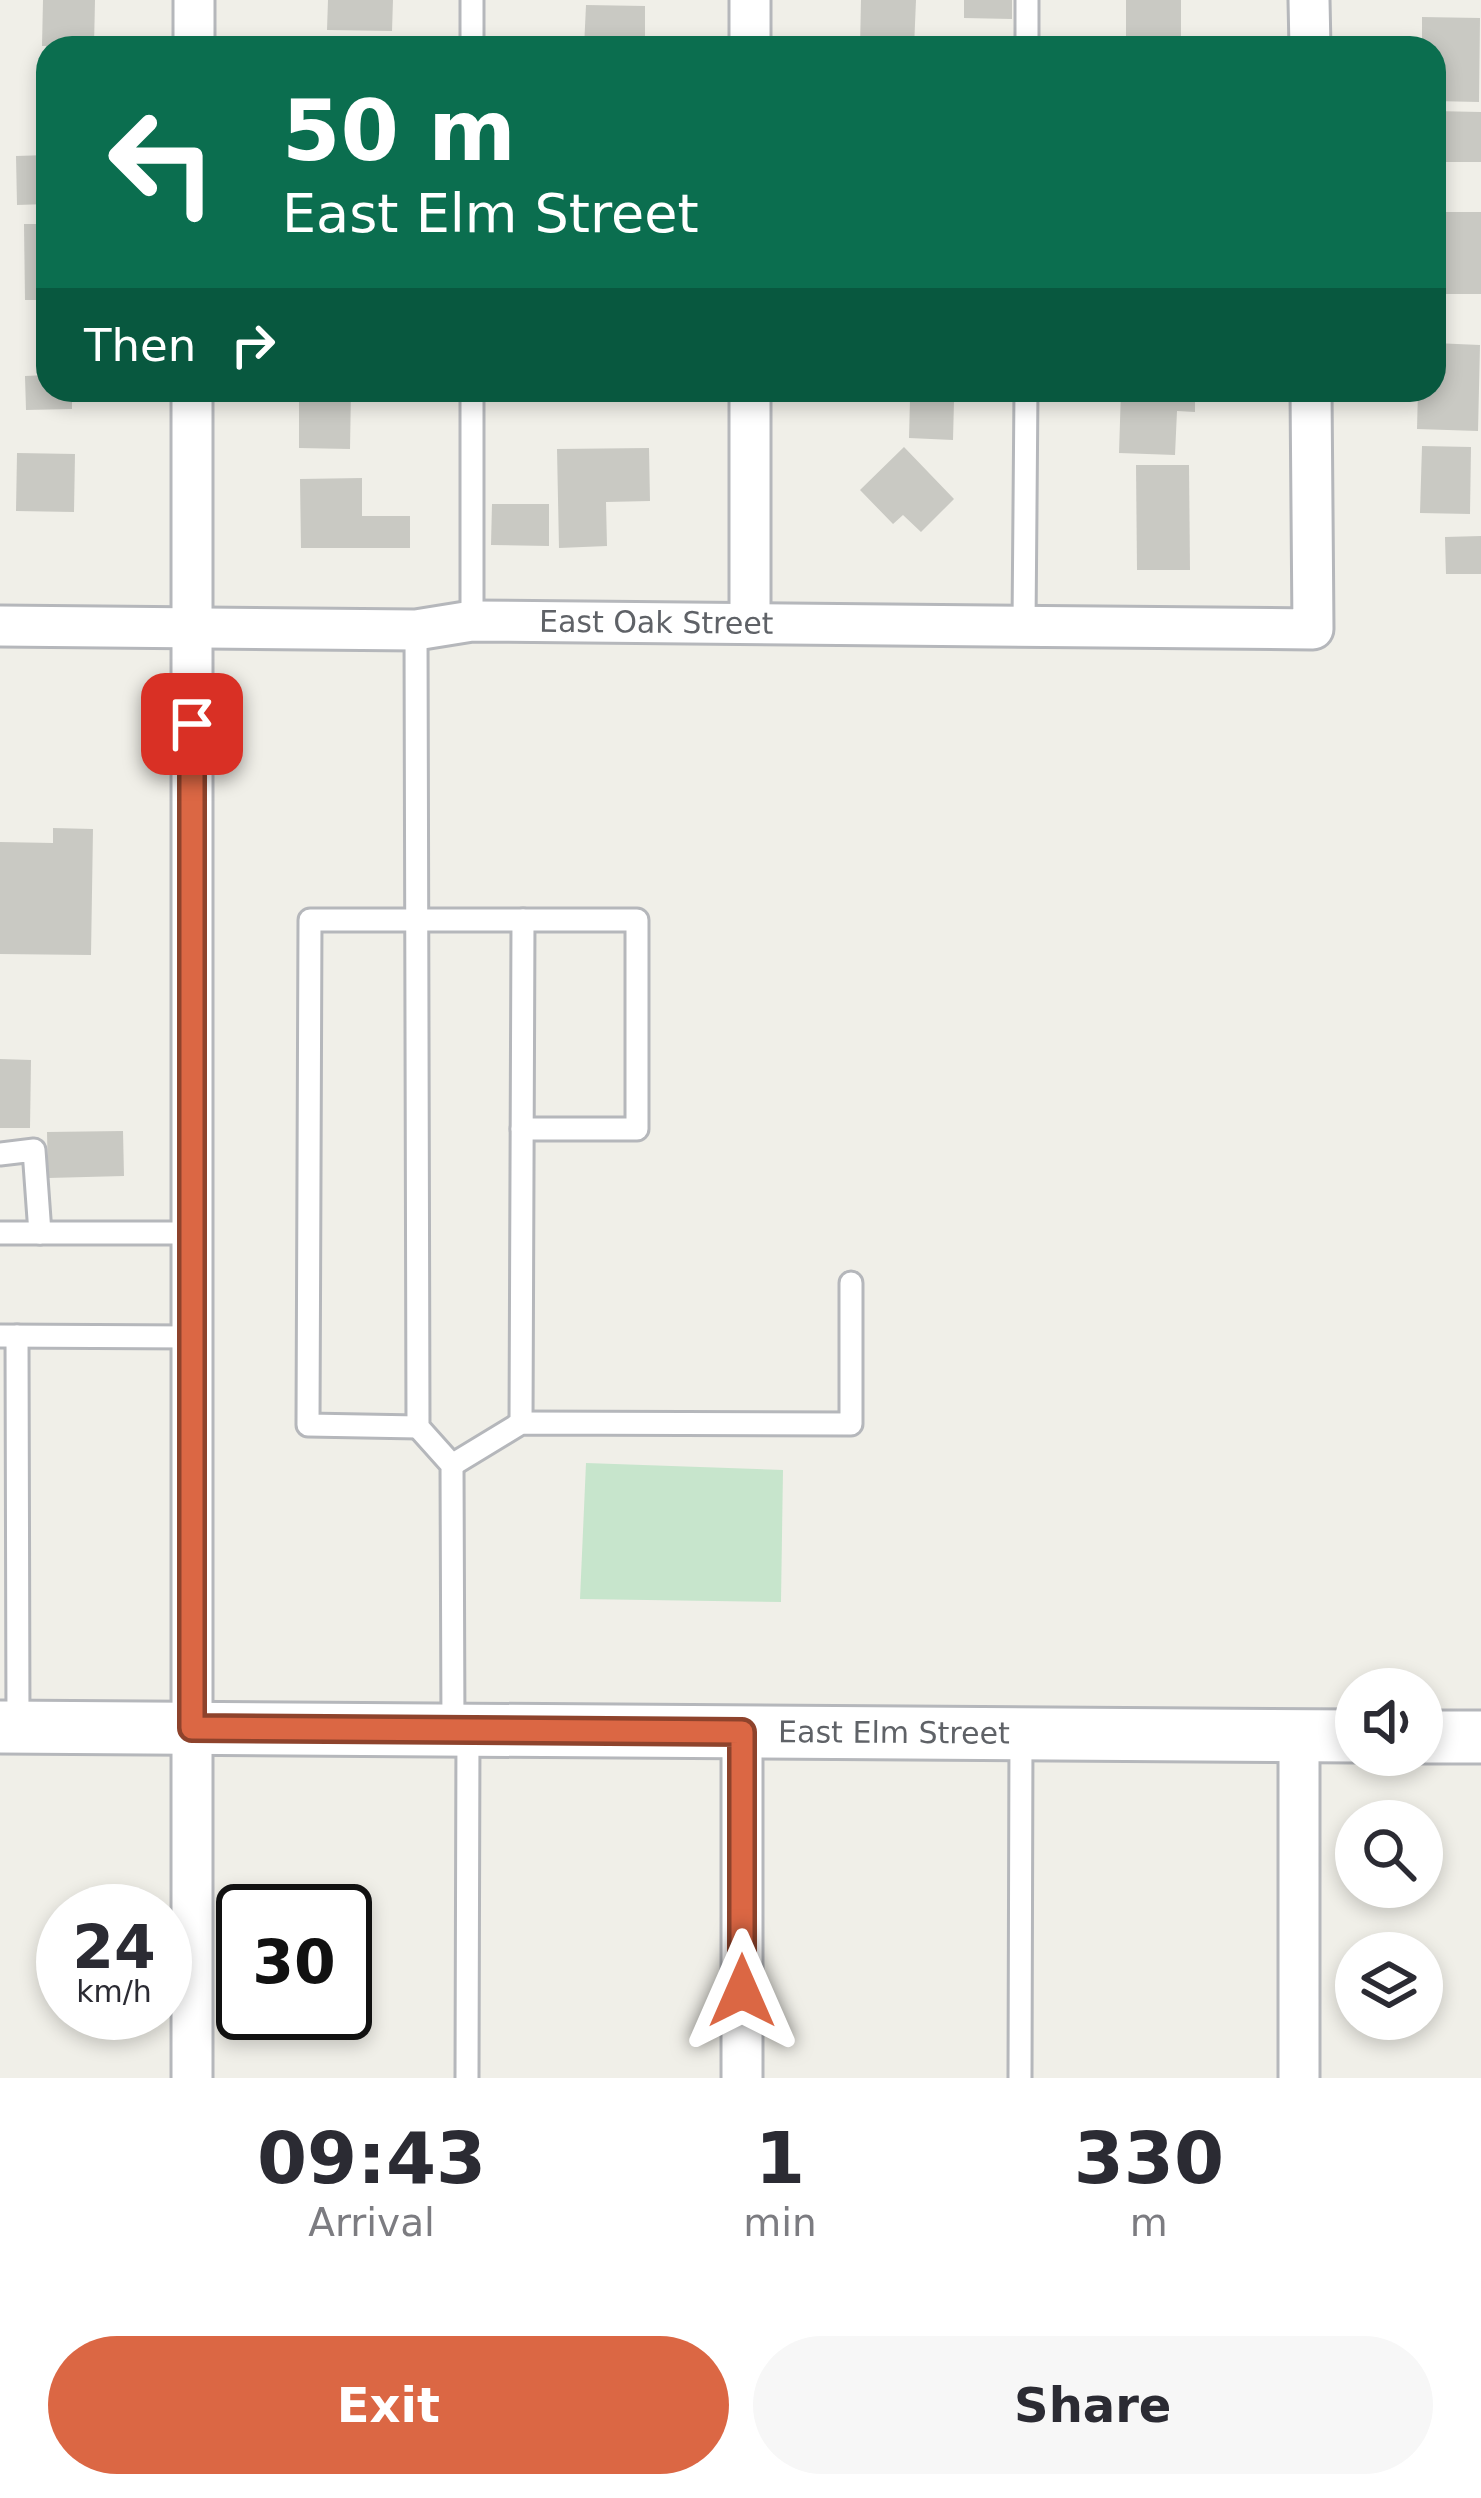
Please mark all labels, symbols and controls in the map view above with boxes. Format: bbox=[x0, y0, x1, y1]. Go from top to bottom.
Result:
text: 50 m bbox=[282, 82, 516, 180]
icon: left bbox=[84, 84, 240, 240]
text: East Elm Street bbox=[282, 182, 699, 245]
icon: right bbox=[220, 312, 286, 378]
text: Then bbox=[84, 319, 196, 372]
street label: East Oak Street bbox=[539, 604, 774, 641]
pin bbox=[141, 673, 243, 775]
icon: arrive bbox=[159, 691, 225, 757]
map controls bbox=[1335, 1668, 1443, 2040]
button: sound bbox=[1335, 1668, 1443, 1776]
street label: East Elm Street bbox=[778, 1714, 1010, 1751]
button: search bbox=[1335, 1800, 1443, 1908]
speed limit sign: 30 bbox=[216, 1884, 372, 2040]
text: 24 bbox=[72, 1912, 156, 1982]
position arrow bbox=[679, 1928, 805, 2054]
button: layers bbox=[1335, 1932, 1443, 2040]
text: km/h bbox=[76, 1974, 152, 2009]
text: 09:43 bbox=[257, 2116, 486, 2200]
text: 1 bbox=[755, 2116, 805, 2200]
text: 330 bbox=[1074, 2116, 1224, 2200]
text: Arrival bbox=[308, 2200, 435, 2245]
text: min bbox=[743, 2200, 817, 2245]
text: m bbox=[1130, 2200, 1168, 2245]
button: Exit bbox=[48, 2336, 729, 2474]
button: Share bbox=[753, 2336, 1433, 2474]

